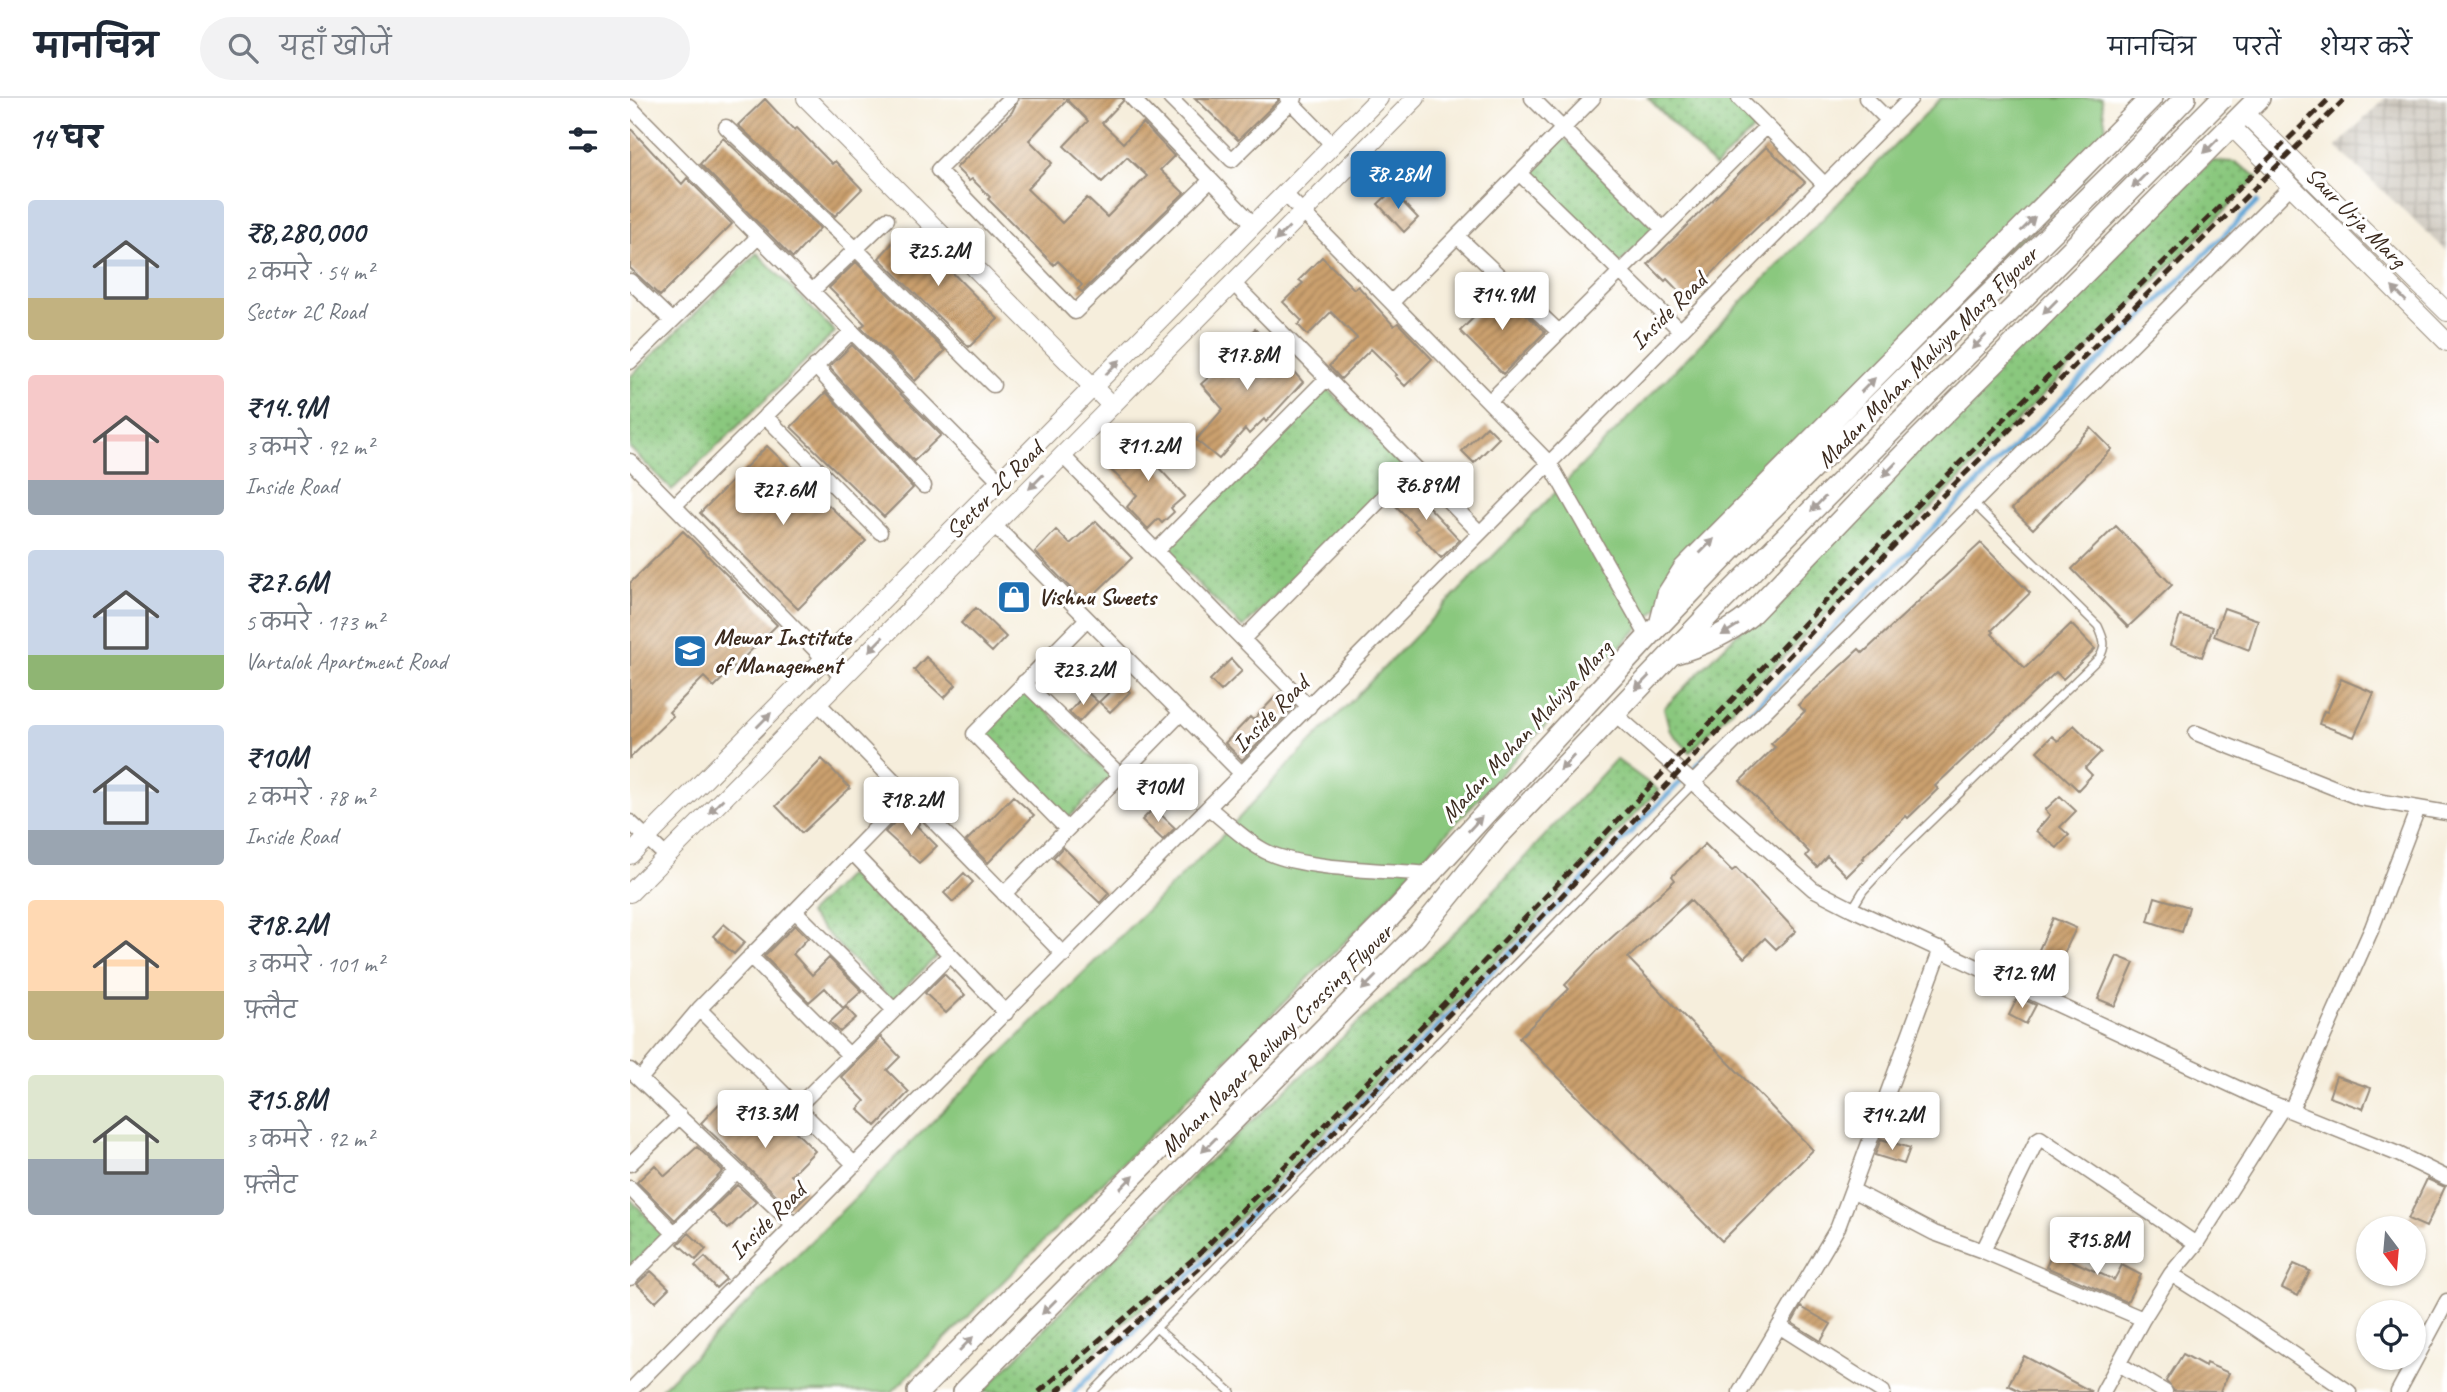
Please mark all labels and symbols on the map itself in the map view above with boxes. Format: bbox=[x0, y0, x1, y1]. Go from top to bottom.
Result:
one-way arrow bbox=[2203, 138, 2220, 154]
pin: ₹8.28M bbox=[1341, 152, 1455, 211]
street label: Saur Urja Marg bbox=[2299, 160, 2415, 276]
one-way arrow bbox=[2131, 172, 2148, 188]
one-way arrow bbox=[2019, 216, 2036, 232]
one-way arrow bbox=[1274, 225, 1291, 242]
pin: ₹25.2M bbox=[881, 228, 995, 288]
street label: Madan Mohan Malviya Marg Flyover bbox=[1810, 238, 2046, 474]
street label: Inside Road bbox=[1623, 264, 1715, 356]
pin: ₹14.9M bbox=[1445, 272, 1559, 332]
one-way arrow bbox=[2390, 285, 2407, 302]
one-way arrow bbox=[2042, 299, 2059, 316]
pin: ₹17.8M bbox=[1190, 332, 1304, 392]
one-way arrow bbox=[1970, 334, 1987, 351]
one-way arrow bbox=[1104, 359, 1120, 376]
one-way arrow bbox=[1859, 377, 1875, 394]
pin: ₹11.2M bbox=[1091, 424, 1205, 483]
street label: Sector 2C Road bbox=[939, 432, 1052, 545]
one-way arrow bbox=[1883, 460, 1899, 477]
pin: ₹6.89M bbox=[1369, 462, 1483, 522]
pin: ₹27.6M bbox=[726, 468, 840, 527]
one-way arrow bbox=[1028, 474, 1045, 490]
one-way arrow bbox=[1810, 495, 1827, 512]
one-way arrow bbox=[1699, 538, 1715, 555]
shop icon: Vishnu Sweets bbox=[995, 578, 1033, 616]
place label: Vishnu Sweets bbox=[1038, 582, 1158, 612]
place label: Mewar Institute of Management bbox=[714, 622, 853, 680]
one-way arrow bbox=[1720, 623, 1740, 636]
school or university icon: Mewar Institute of Management bbox=[671, 632, 709, 670]
street label: Madan Mohan Malviya Marg bbox=[1434, 632, 1619, 829]
one-way arrow bbox=[868, 636, 884, 652]
pin: ₹23.2M bbox=[1026, 648, 1140, 707]
street label: Inside Road bbox=[1225, 667, 1317, 759]
one-way arrow bbox=[1634, 675, 1651, 692]
one-way arrow bbox=[755, 712, 771, 729]
one-way arrow bbox=[1559, 754, 1575, 772]
pin: ₹10M bbox=[1117, 764, 1199, 824]
pin: ₹18.2M bbox=[854, 778, 968, 837]
one-way arrow bbox=[707, 797, 724, 814]
one-way arrow bbox=[1467, 816, 1483, 833]
street label: Mohan Nagar Railway Crossing Flyover bbox=[1153, 916, 1400, 1163]
pin: ₹12.9M bbox=[1965, 950, 2079, 1010]
one-way arrow bbox=[1360, 975, 1377, 992]
pin: ₹13.3M bbox=[708, 1090, 822, 1150]
pin: ₹14.2M bbox=[1835, 1093, 1949, 1152]
one-way arrow bbox=[1201, 1136, 1217, 1153]
street label: Inside Road bbox=[722, 1174, 814, 1266]
one-way arrow bbox=[1118, 1174, 1135, 1191]
north arrow bbox=[2356, 1216, 2426, 1286]
pin: ₹15.8M bbox=[2040, 1218, 2154, 1277]
one-way arrow bbox=[1040, 1298, 1057, 1315]
one-way arrow bbox=[958, 1335, 975, 1352]

